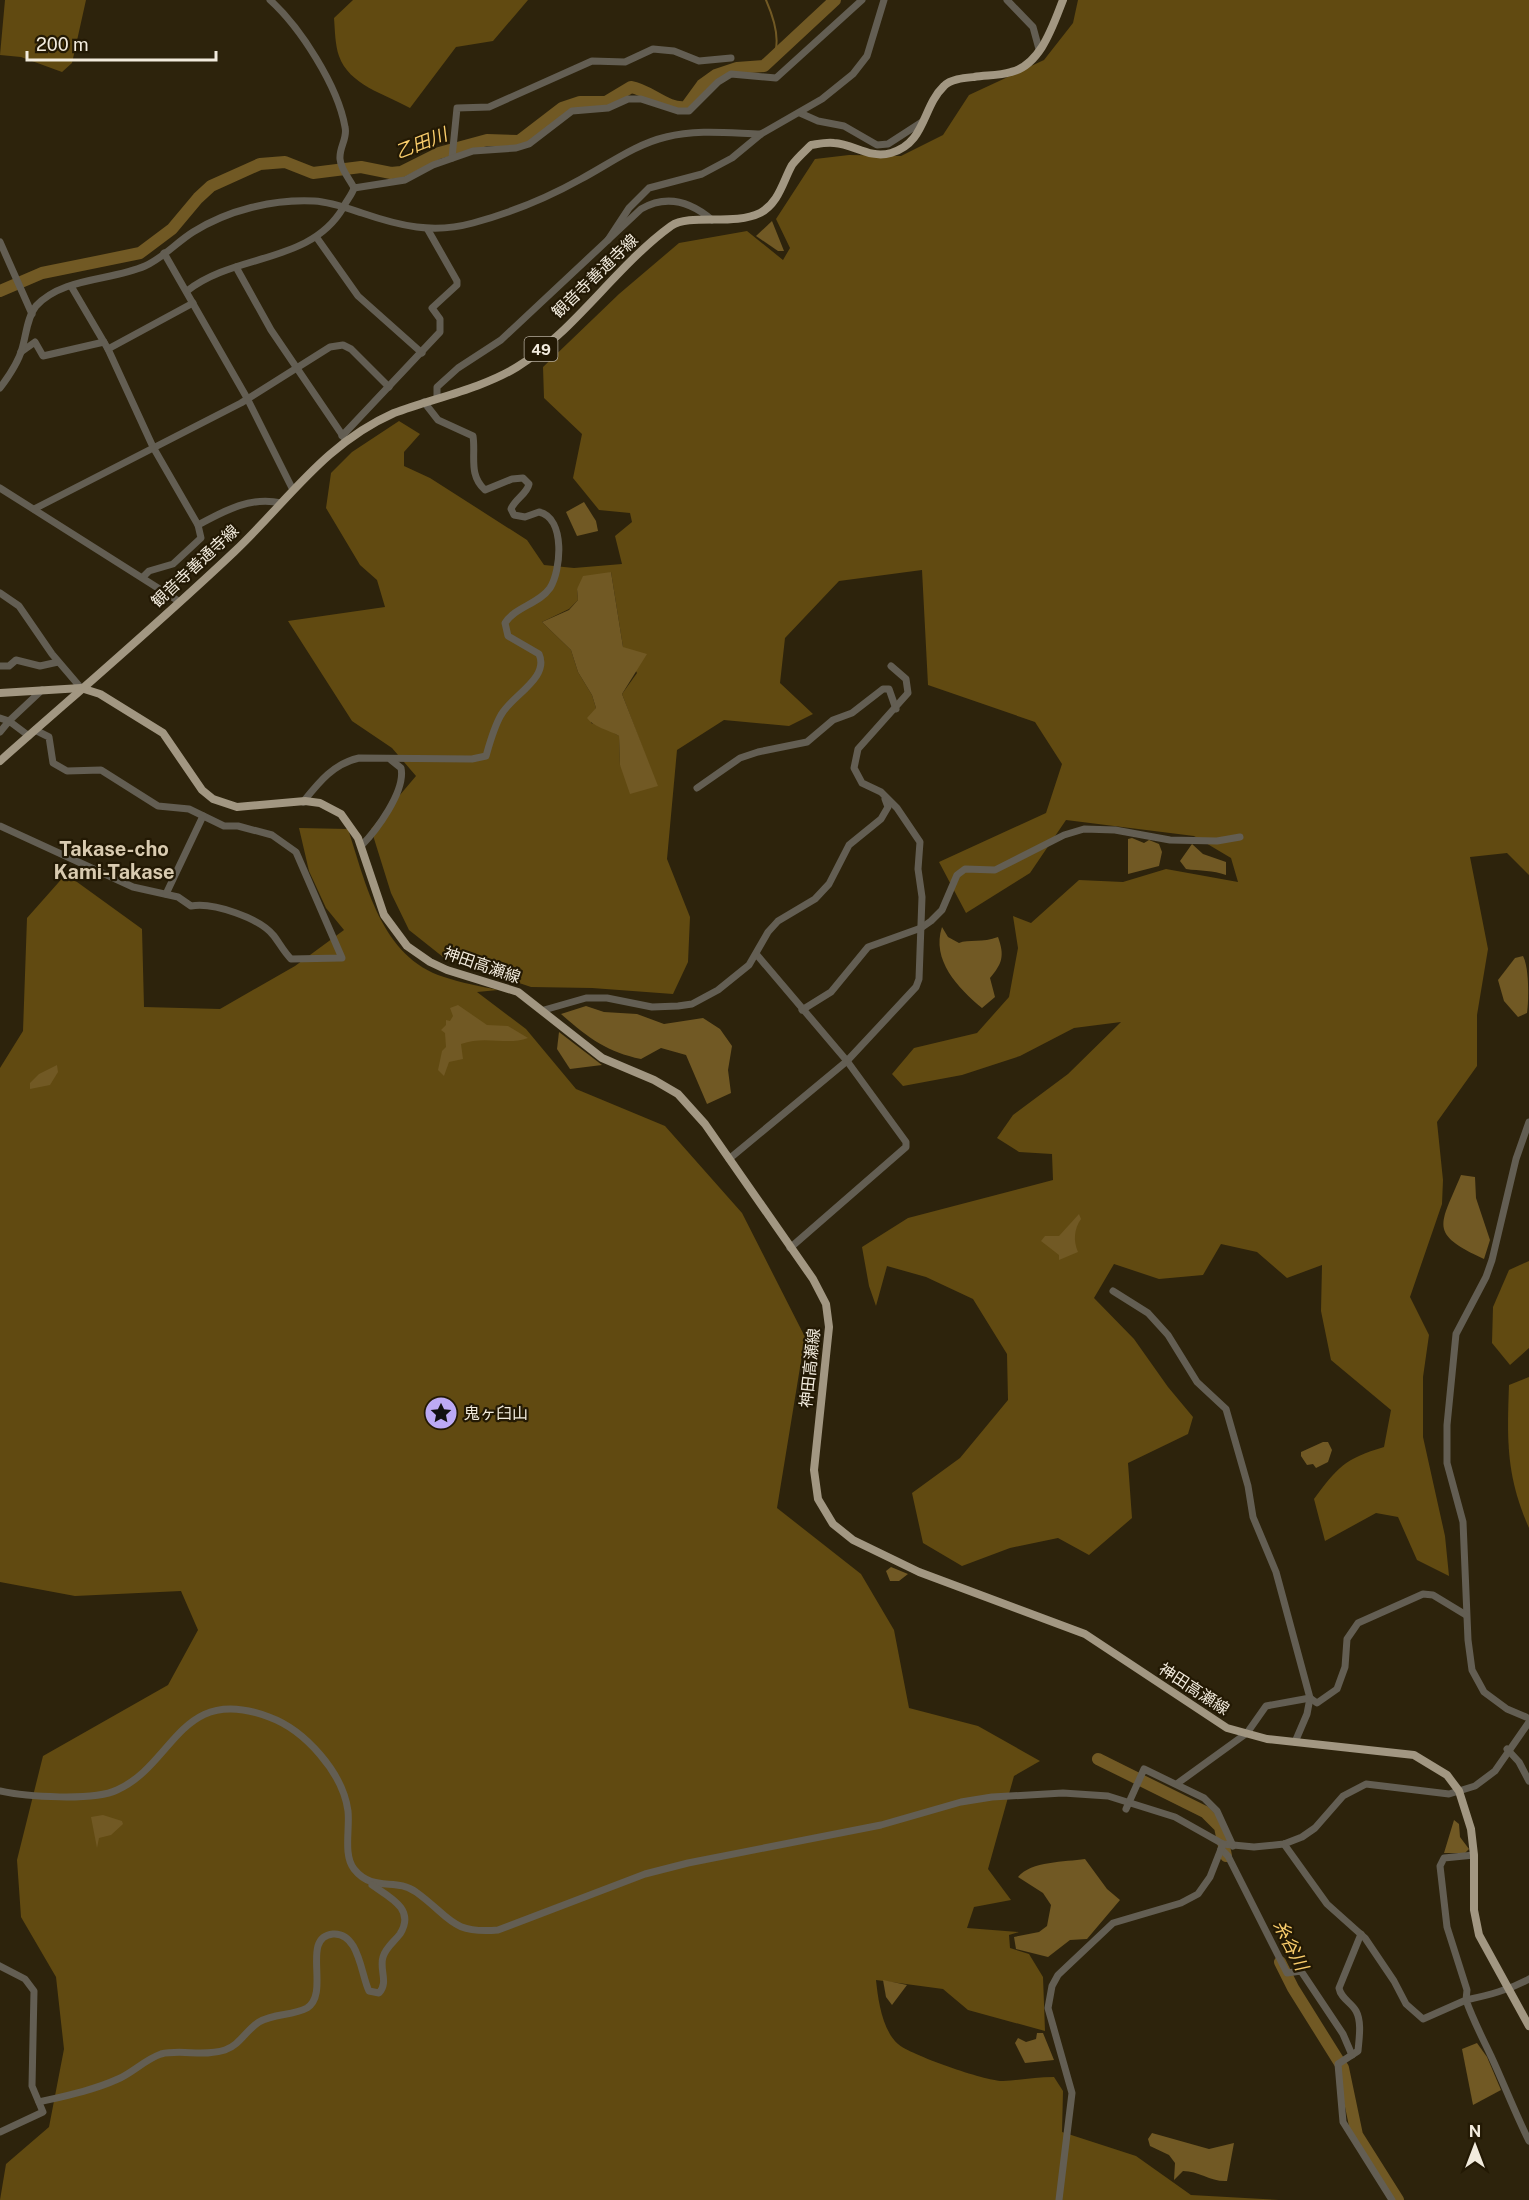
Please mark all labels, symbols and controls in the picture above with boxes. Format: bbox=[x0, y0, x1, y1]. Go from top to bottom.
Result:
scale bar bbox=[27, 24, 216, 62]
text: 200 m bbox=[36, 34, 89, 55]
water label: 乙田川 bbox=[392, 123, 452, 162]
street label: 観音寺善通寺線 bbox=[548, 230, 642, 322]
road number: 49 bbox=[524, 337, 558, 361]
street label: 観音寺善通寺線 bbox=[148, 521, 242, 611]
district label: Takase-cho Kami-Takase bbox=[53, 837, 175, 884]
street label: 神田高瀬線 bbox=[441, 943, 523, 987]
street label: 神田高瀬線 bbox=[796, 1327, 824, 1409]
place icon: 鬼ヶ臼山 bbox=[423, 1395, 459, 1431]
place label: 鬼ヶ臼山 bbox=[464, 1404, 528, 1423]
street label: 神田高瀬線 bbox=[1155, 1659, 1233, 1719]
water label: 糸谷川 bbox=[1269, 1916, 1314, 1976]
north arrow bbox=[1445, 2116, 1505, 2176]
text: N bbox=[1469, 2122, 1481, 2141]

